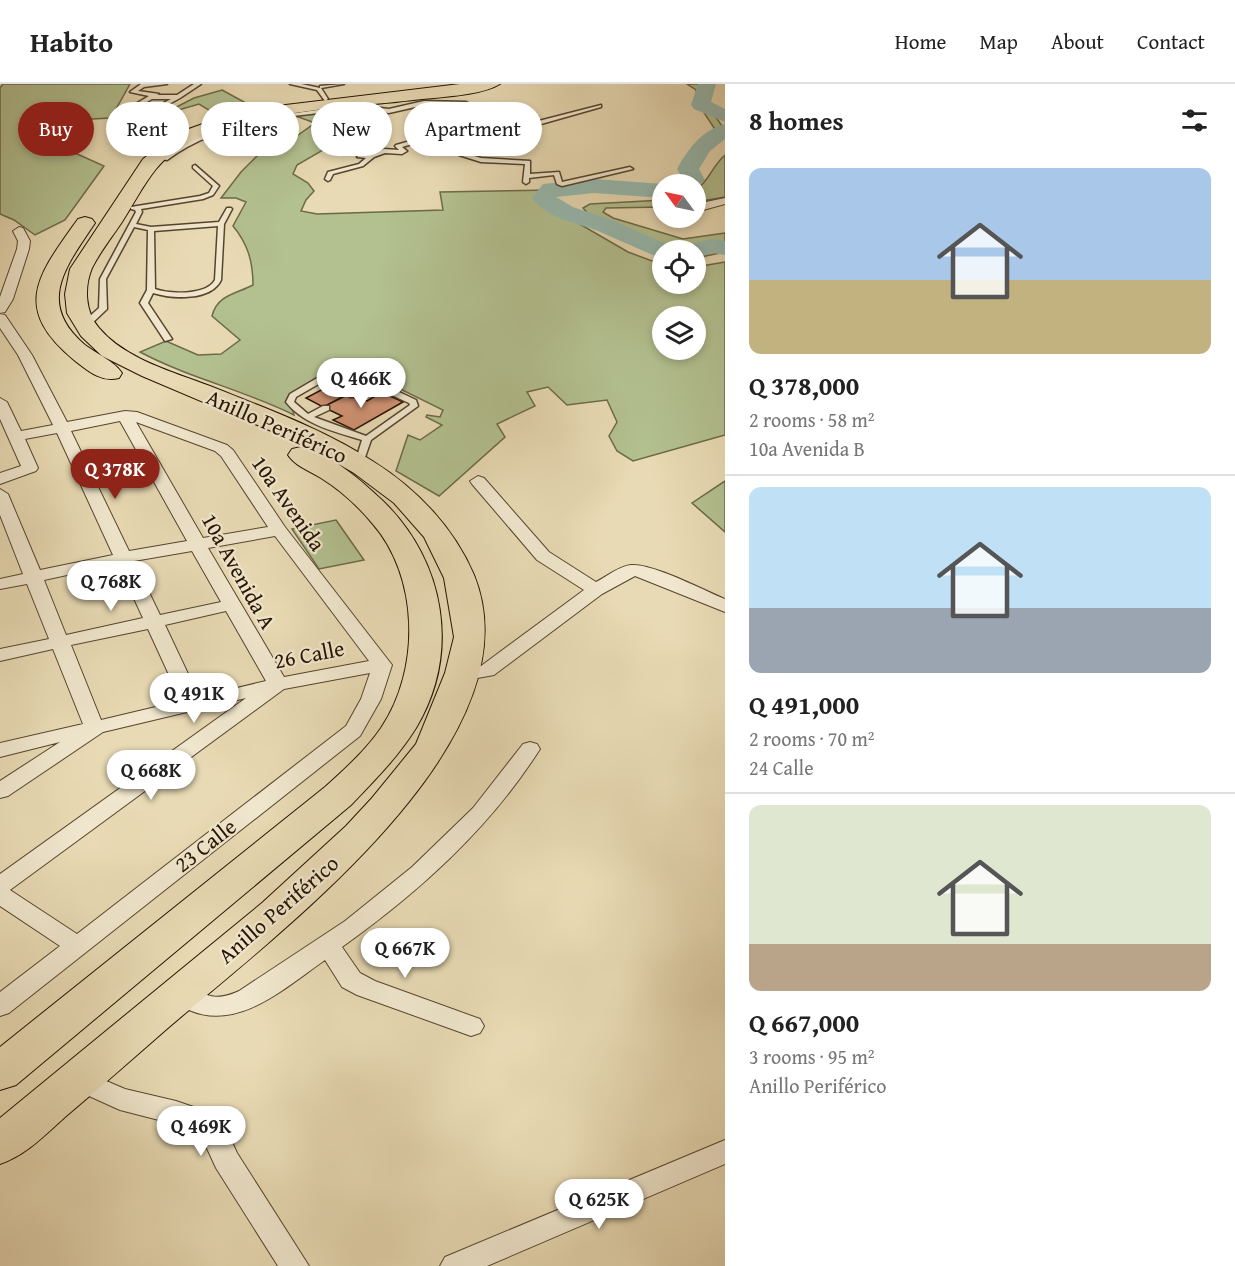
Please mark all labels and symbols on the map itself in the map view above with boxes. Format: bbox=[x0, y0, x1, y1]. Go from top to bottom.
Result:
north arrow bbox=[652, 174, 706, 228]
pin: Q 466K bbox=[312, 358, 410, 409]
street label: Anillo Periférico bbox=[201, 381, 353, 471]
pin: Q 378K bbox=[66, 449, 164, 500]
street label: 10a Avenida bbox=[244, 449, 334, 558]
street label: 10a Avenida A bbox=[194, 507, 284, 635]
pin: Q 768K bbox=[62, 561, 160, 612]
street label: 26 Calle bbox=[271, 632, 347, 676]
pin: Q 491K bbox=[145, 673, 243, 724]
pin: Q 668K bbox=[102, 750, 200, 801]
street label: 23 Calle bbox=[167, 811, 243, 879]
street label: Anillo Periférico bbox=[210, 847, 346, 971]
pin: Q 667K bbox=[356, 928, 454, 979]
pin: Q 469K bbox=[152, 1106, 250, 1157]
pin: Q 625K bbox=[550, 1179, 648, 1230]

